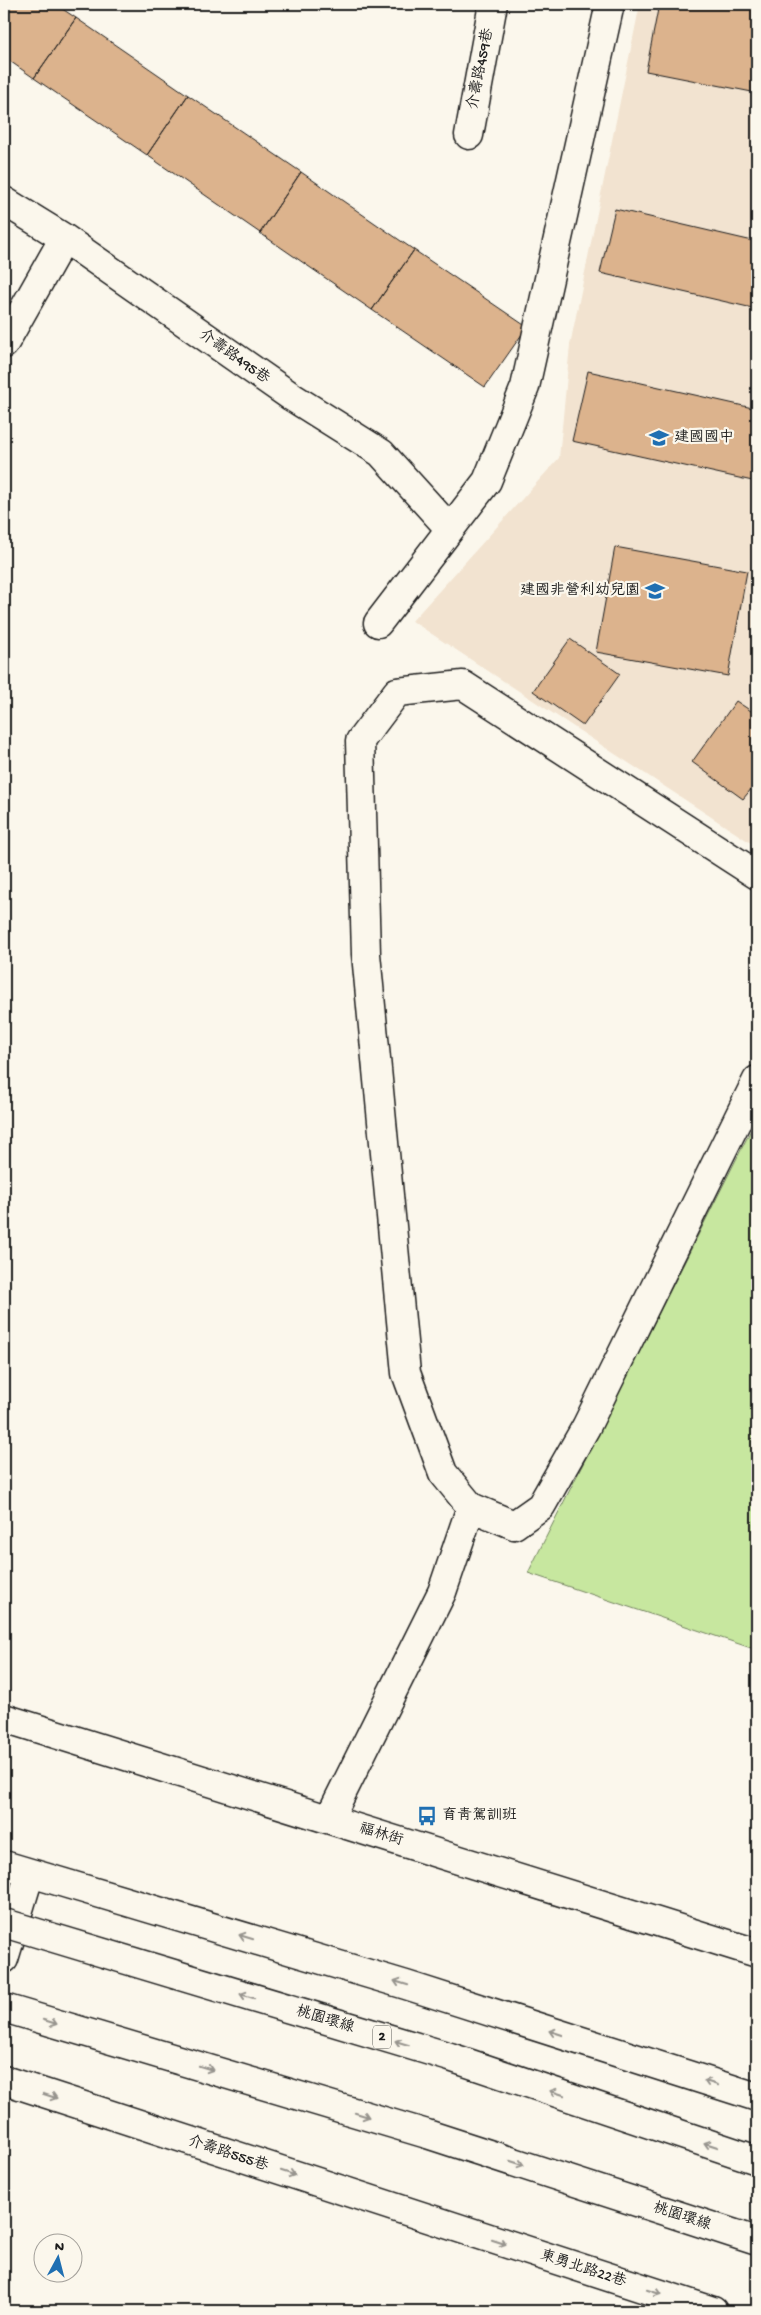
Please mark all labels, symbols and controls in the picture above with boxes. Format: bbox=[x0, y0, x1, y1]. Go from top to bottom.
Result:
street label: 介壽路459巷 bbox=[464, 27, 498, 111]
street label: 介壽路495巷 bbox=[195, 326, 273, 388]
school or university icon: 建國國中 bbox=[648, 427, 670, 449]
place label: 建國國中 bbox=[674, 429, 734, 447]
school or university icon: 建國非營利幼兒園 bbox=[644, 580, 666, 602]
place label: 建國非營利幼兒園 bbox=[520, 582, 640, 600]
bus stop icon: 育青駕訓班 bbox=[416, 1805, 438, 1827]
place label: 育青駕訓班 bbox=[442, 1807, 517, 1825]
street label: 福林街 bbox=[357, 1820, 405, 1850]
one-way arrow bbox=[238, 1931, 254, 1941]
one-way arrow bbox=[394, 1978, 410, 1988]
one-way arrow bbox=[239, 1991, 255, 2001]
street label: 桃園環線 bbox=[294, 2002, 357, 2037]
one-way arrow bbox=[42, 2017, 58, 2027]
road number: 2 bbox=[373, 2025, 391, 2048]
one-way arrow bbox=[549, 2028, 564, 2037]
one-way arrow bbox=[395, 2038, 411, 2048]
one-way arrow bbox=[198, 2064, 214, 2074]
one-way arrow bbox=[703, 2077, 719, 2087]
one-way arrow bbox=[550, 2088, 565, 2097]
one-way arrow bbox=[42, 2091, 58, 2101]
one-way arrow bbox=[354, 2110, 370, 2120]
street label: 介壽路555巷 bbox=[185, 2133, 271, 2175]
one-way arrow bbox=[703, 2139, 719, 2149]
one-way arrow bbox=[509, 2159, 525, 2169]
one-way arrow bbox=[280, 2169, 295, 2178]
street label: 桃園環線 bbox=[651, 2198, 714, 2235]
north arrow bbox=[32, 2232, 82, 2282]
one-way arrow bbox=[491, 2237, 507, 2247]
text: N bbox=[54, 2239, 65, 2257]
street label: 東勇北路22巷 bbox=[538, 2247, 628, 2291]
one-way arrow bbox=[645, 2288, 661, 2297]

